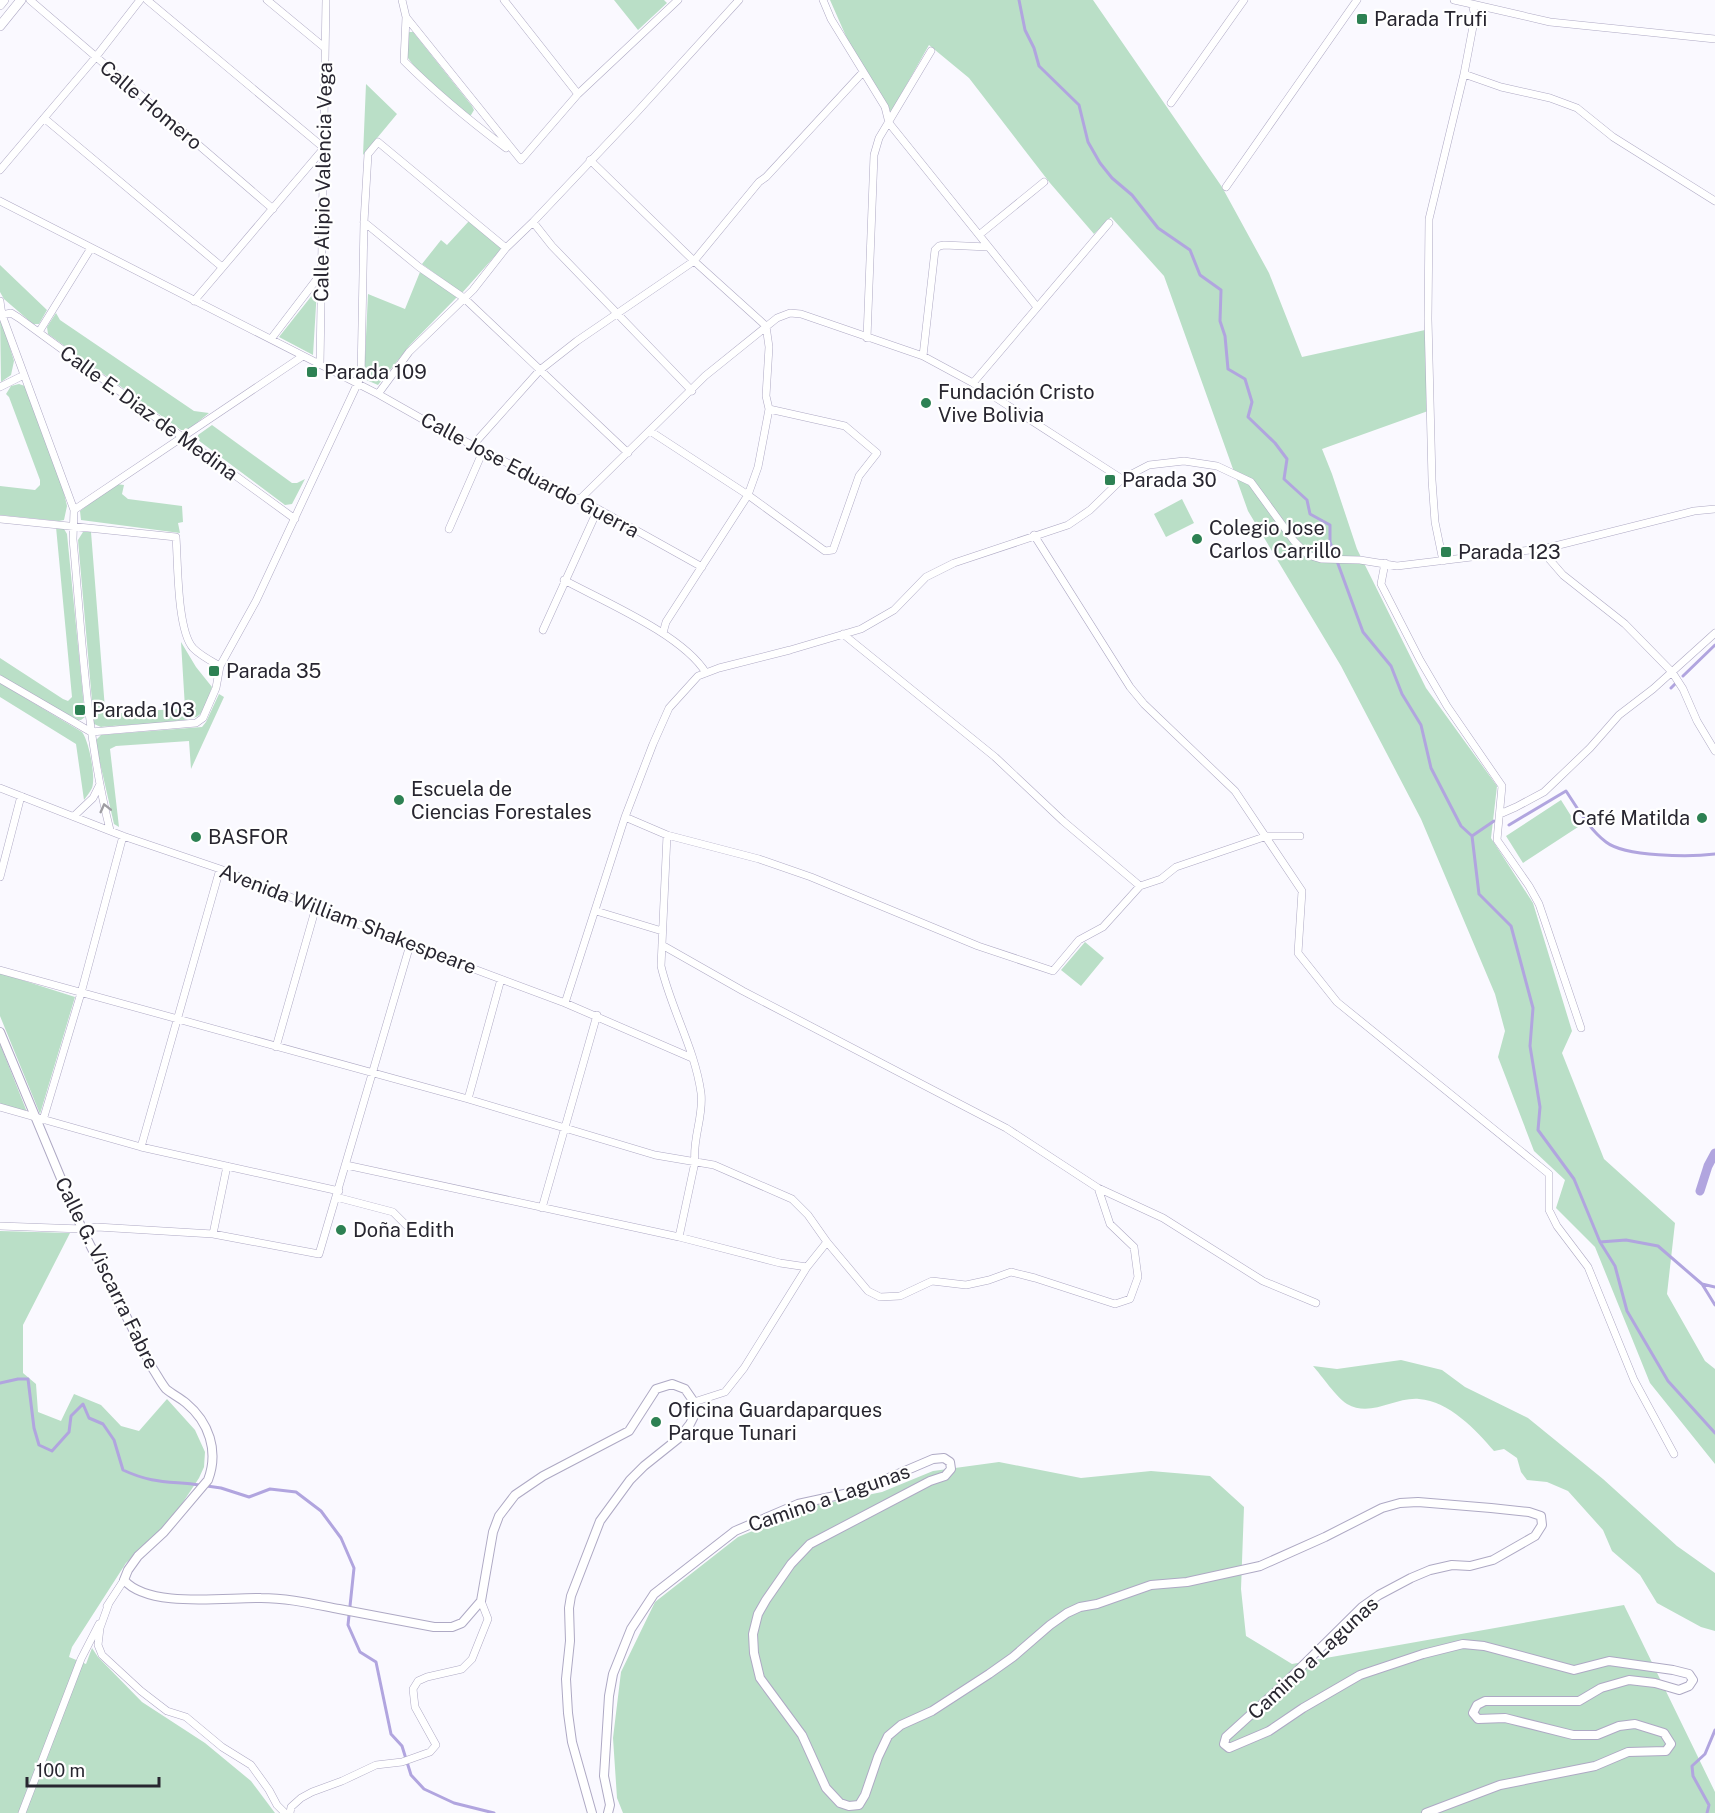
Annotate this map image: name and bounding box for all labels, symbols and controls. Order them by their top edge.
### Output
place label: Parada Trufi [1374,7,1487,31]
marker: Parada Trufi [1355,12,1369,26]
street label: Calle Homero [95,55,207,155]
street label: Calle Alipio Valencia Vega [309,62,337,302]
street label: Calle E. Diaz de Medina [55,340,243,486]
place label: Parada 109 [324,360,427,384]
marker: Parada 109 [305,365,319,379]
place label: Fundación Cristo Vive Bolivia [938,380,1095,427]
marker: Fundación Cristo Vive Bolivia [919,396,933,410]
street label: Calle Jose Eduardo Guerra [417,407,643,543]
place label: Parada 30 [1122,468,1217,492]
marker: Parada 30 [1103,473,1117,487]
place label: Colegio Jose Carlos Carrillo [1209,516,1341,563]
marker: Colegio Jose Carlos Carrillo [1190,532,1204,546]
place label: Parada 123 [1458,540,1561,564]
marker: Parada 123 [1439,545,1453,559]
place label: Parada 35 [226,659,321,683]
marker: Parada 35 [207,664,221,678]
place label: Parada 103 [92,698,195,722]
marker: Parada 103 [73,703,87,717]
place label: Escuela de Ciencias Forestales [411,777,592,824]
marker: Escuela de Ciencias Forestales [392,793,406,807]
one-way arrow [99,803,112,813]
place label: Café Matilda [1572,806,1690,830]
marker: Café Matilda [1695,811,1709,825]
place label: BASFOR [208,825,289,849]
marker: BASFOR [189,830,203,844]
street label: Avenida William Shakespeare [216,859,480,979]
street label: Calle G. Viscarra Fabre [50,1173,164,1373]
place label: Doña Edith [353,1218,454,1242]
marker: Doña Edith [334,1223,348,1237]
place label: Oficina Guardaparques Parque Tunari [668,1398,882,1445]
marker: Oficina Guardaparques Parque Tunari [649,1415,663,1429]
street label: Camino a Lagunas [745,1459,913,1537]
street label: Camino a Lagunas [1243,1591,1383,1725]
scale bar [27,1750,159,1788]
text: 100 m [36,1760,85,1781]

